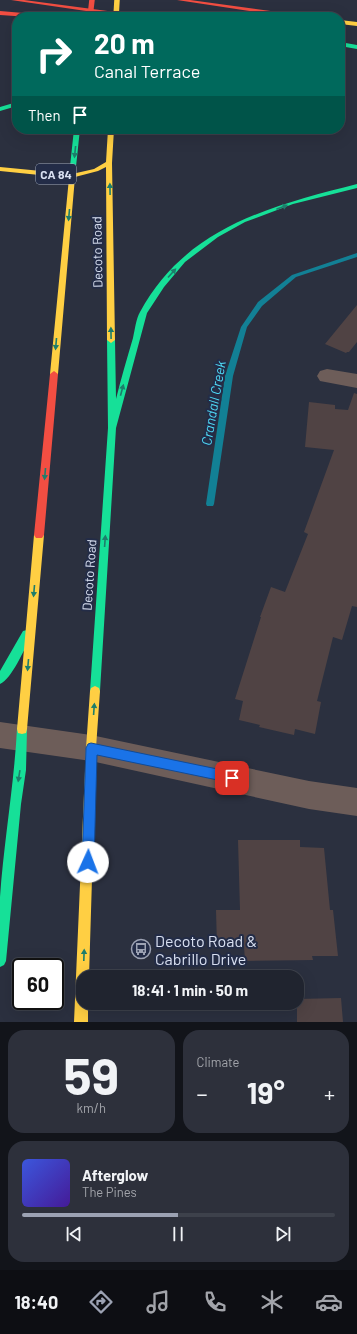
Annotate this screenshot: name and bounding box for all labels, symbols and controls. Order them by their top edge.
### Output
text: 20 m [94,26,155,60]
icon: right [28,28,80,80]
text: Canal Terrace [94,60,200,82]
icon: arrive [69,104,91,126]
text: Then [28,106,61,124]
one-way arrow [71,146,78,158]
road number: CA 84 [36,164,76,184]
one-way arrow [107,182,113,195]
one-way arrow [277,203,289,209]
one-way arrow [65,209,72,221]
street label: Decoto Road [88,216,106,288]
one-way arrow [167,268,176,277]
one-way arrow [108,326,114,339]
one-way arrow [53,338,60,350]
water label: Crandall Creek [197,359,229,447]
one-way arrow [120,384,126,397]
one-way arrow [41,468,48,480]
one-way arrow [101,535,108,547]
street label: Decoto Road [79,539,99,611]
one-way arrow [31,585,37,597]
one-way arrow [24,659,31,671]
one-way arrow [90,703,97,715]
pin [215,761,249,795]
icon: arrive [221,767,243,789]
one-way arrow [16,770,22,782]
position arrow [67,841,109,883]
place label: Decoto Road & Cabrillo Drive [155,931,257,968]
bus stop icon: Decoto Road & Cabrillo Drive [130,938,152,960]
one-way arrow [81,948,87,961]
speed limit sign: 60 [12,958,64,1010]
text: 18:41 · 1 min · 50 m [132,981,248,999]
text: 59 [63,1043,119,1105]
text: Climate [197,1054,240,1070]
text: 19° [247,1074,285,1110]
text: − [197,1080,208,1106]
text: + [324,1080,335,1106]
text: km/h [77,1100,106,1116]
text: Afterglow [82,1166,148,1184]
text: The Pines [82,1184,137,1200]
icon: previous [63,1223,85,1245]
icon: pause [167,1223,189,1245]
icon: next [272,1223,294,1245]
icon: directions [87,1288,115,1316]
icon: music [144,1288,172,1316]
icon: phone [201,1288,229,1316]
icon: climate [258,1288,286,1316]
icon: car [315,1288,343,1316]
text: 18:40 [14,1291,58,1313]

